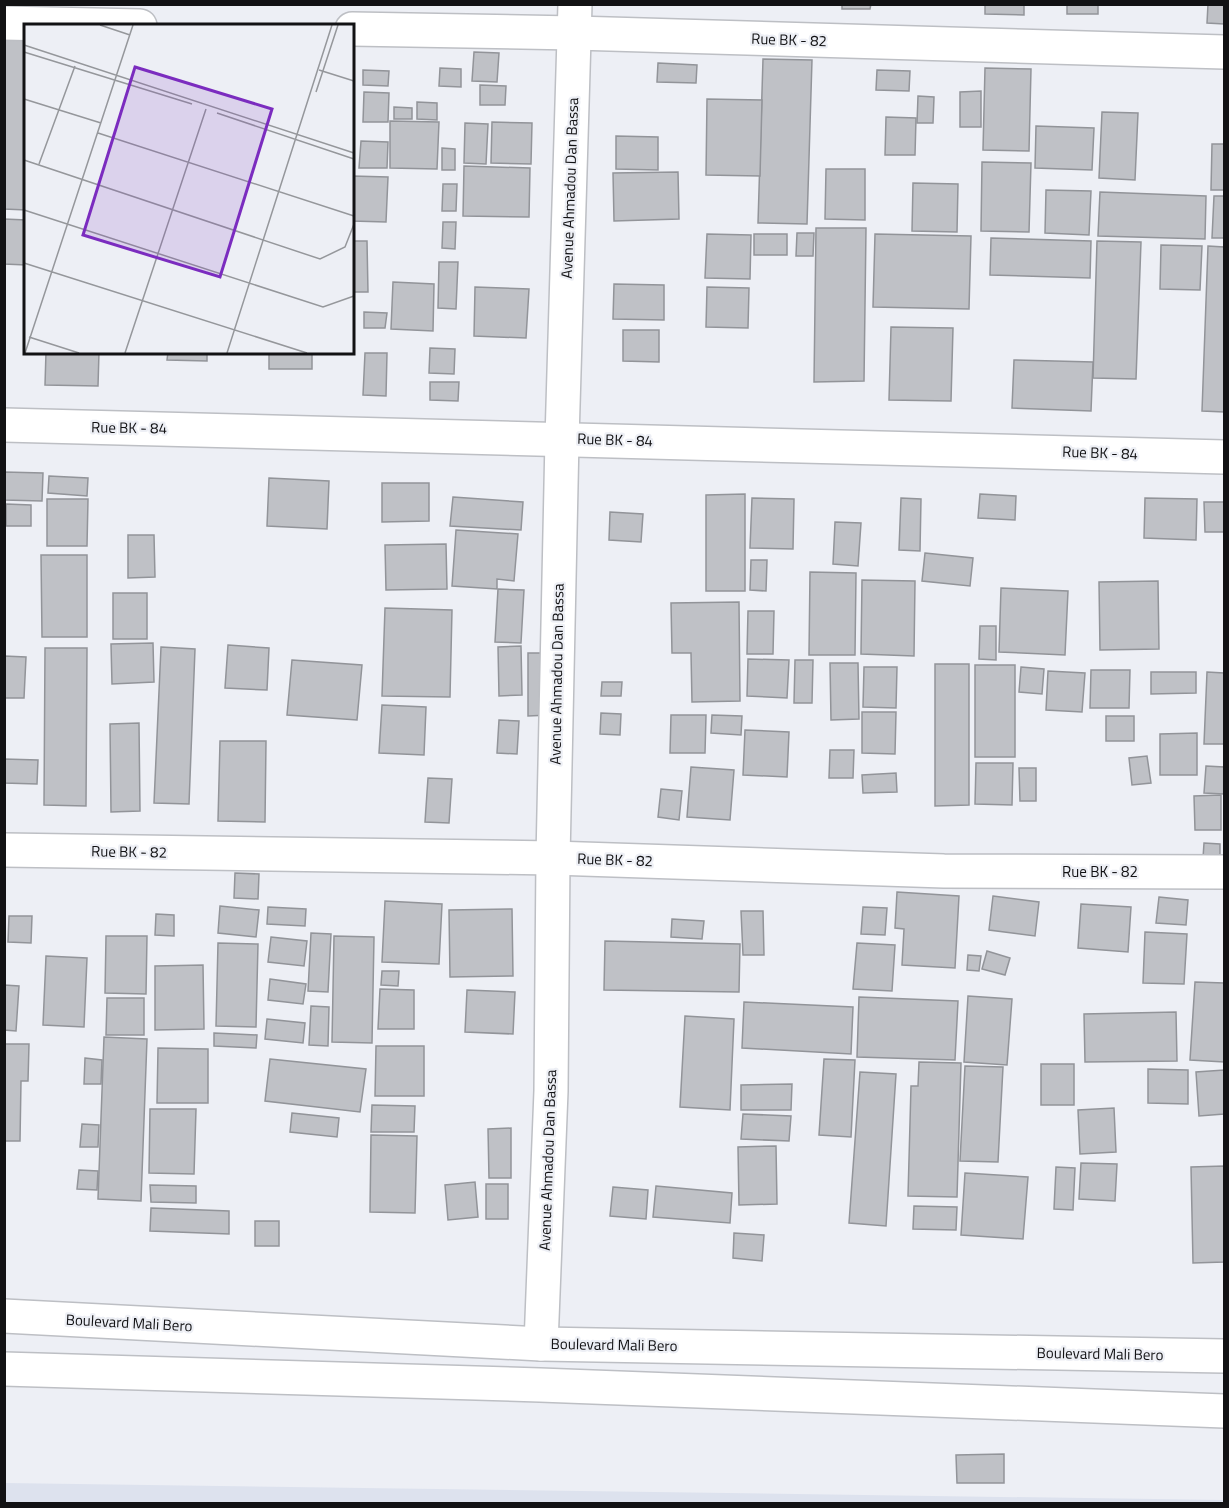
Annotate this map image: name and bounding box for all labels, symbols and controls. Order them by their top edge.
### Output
inset map [24,24,354,354]
street label: Rue BK - 82 [751,27,827,52]
street label: Avenue Ahmadou Dan Bassa [555,97,584,279]
street label: Rue BK - 84 [91,415,167,440]
street label: Rue BK - 84 [577,427,653,452]
street label: Rue BK - 84 [1062,440,1138,465]
street label: Avenue Ahmadou Dan Bassa [543,583,570,765]
street label: Rue BK - 82 [91,839,167,864]
street label: Rue BK - 82 [577,847,653,872]
street label: Rue BK - 82 [1062,860,1138,883]
street label: Avenue Ahmadou Dan Bassa [533,1069,562,1251]
street label: Boulevard Mali Bero [65,1308,193,1337]
street label: Boulevard Mali Bero [550,1332,678,1357]
street label: Boulevard Mali Bero [1036,1341,1164,1366]

